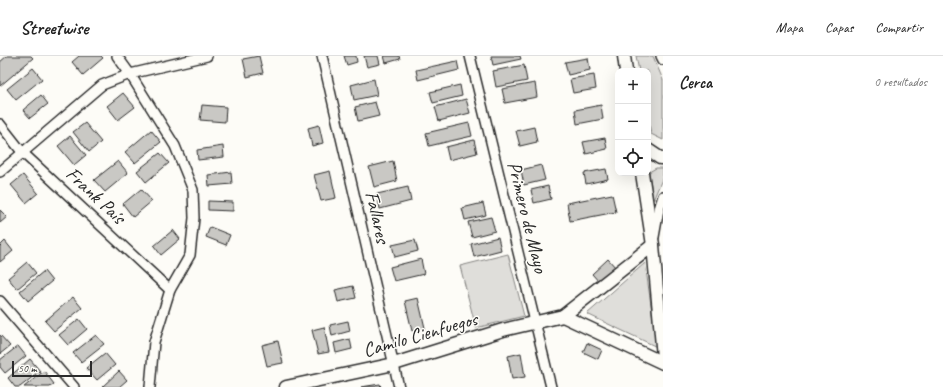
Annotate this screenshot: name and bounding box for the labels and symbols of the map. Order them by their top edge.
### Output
street label: Primero de Mayo [502,159,554,276]
street label: Frank País [61,161,132,231]
street label: Fallares [359,189,396,248]
street label: Camilo Cienfuegos [360,306,482,363]
scale bar [12,359,92,378]

